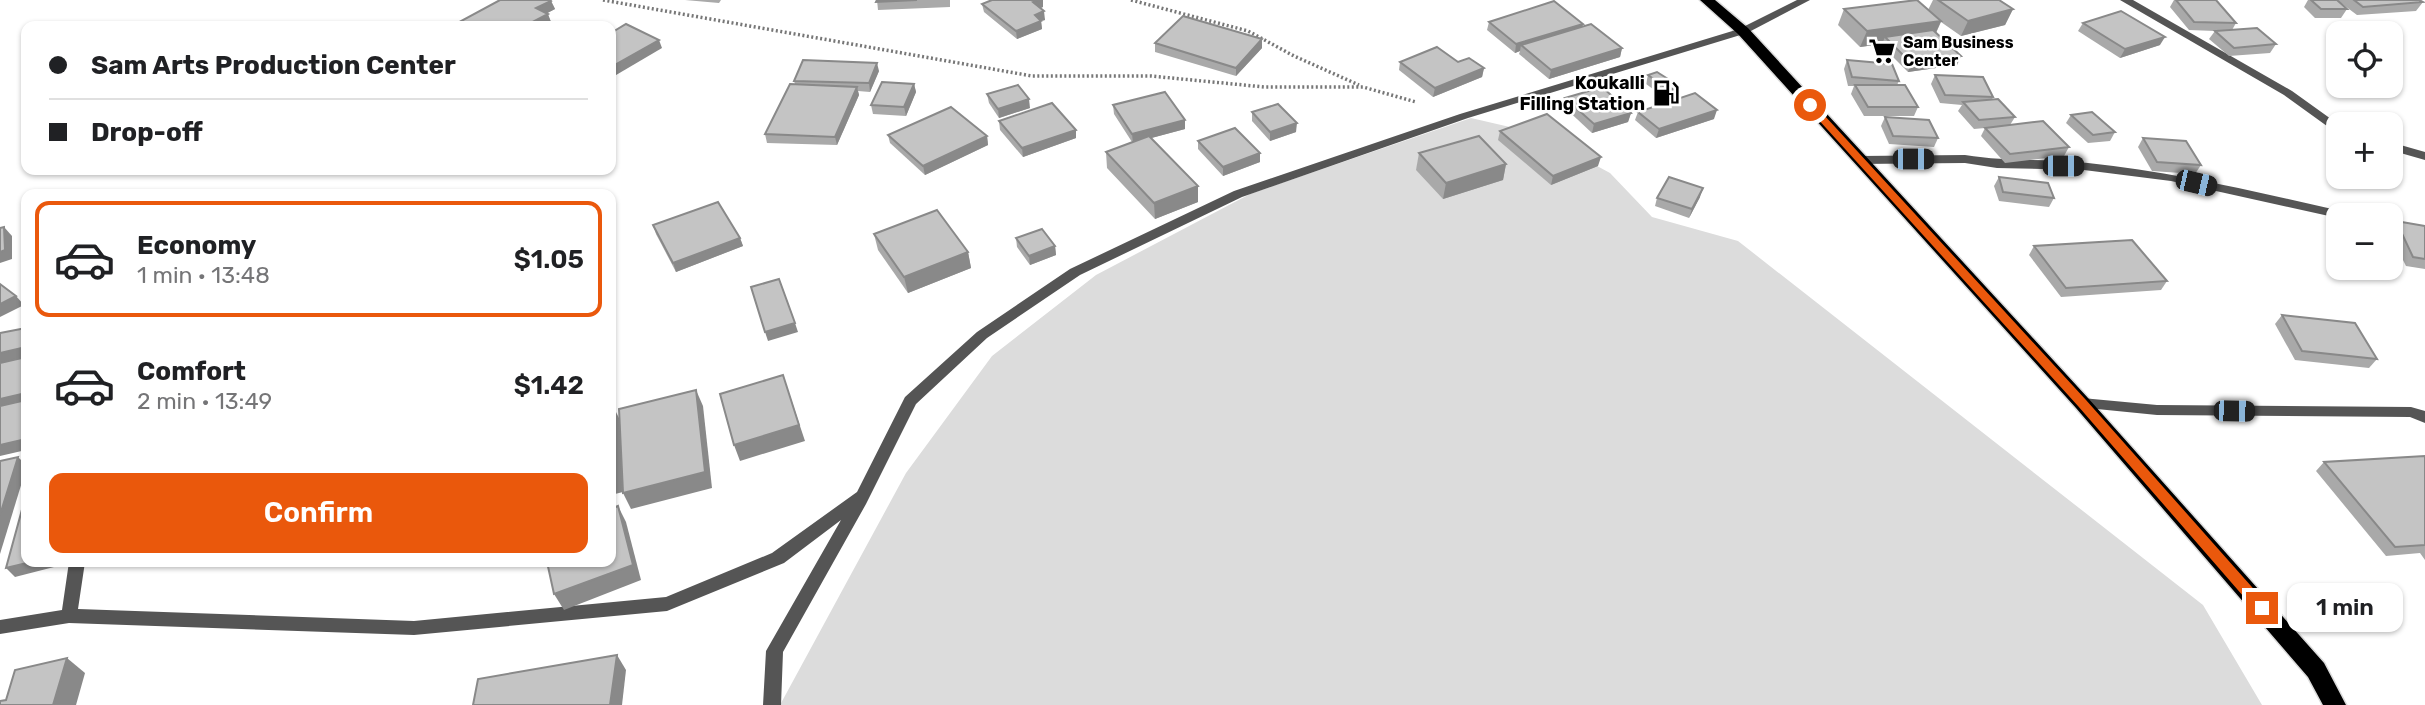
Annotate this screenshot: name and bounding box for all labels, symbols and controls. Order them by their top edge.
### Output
map controls [2326,21,2403,280]
button: locate [2326,21,2403,98]
place label: Sam Business Center [1903,33,2014,70]
supermarket icon: Sam Business Center [1867,36,1897,66]
text: Sam Arts Production Center [91,50,456,81]
place label: Koukalli Filling Station [1519,72,1645,115]
fuel station icon: Koukalli Filling Station [1651,78,1681,108]
route start [1794,89,1826,121]
button: + [2326,112,2403,189]
text: Drop-off [91,117,203,148]
car [1893,149,1935,170]
car [2043,156,2085,177]
car [2174,168,2219,198]
button: − [2326,203,2403,280]
icon: car [53,228,116,291]
text: Economy [137,230,256,261]
text: $1.05 [514,244,584,275]
text: 1 min · 13:48 [137,261,270,289]
icon: car [53,354,116,417]
text: Comfort [137,356,246,387]
text: $1.42 [514,370,584,401]
text: 2 min · 13:49 [137,387,272,415]
car [2213,400,2256,422]
button: Confirm [49,473,588,553]
callout: 1 min [2286,584,2402,632]
route end [2246,592,2278,624]
text: 1 min [2316,593,2374,621]

